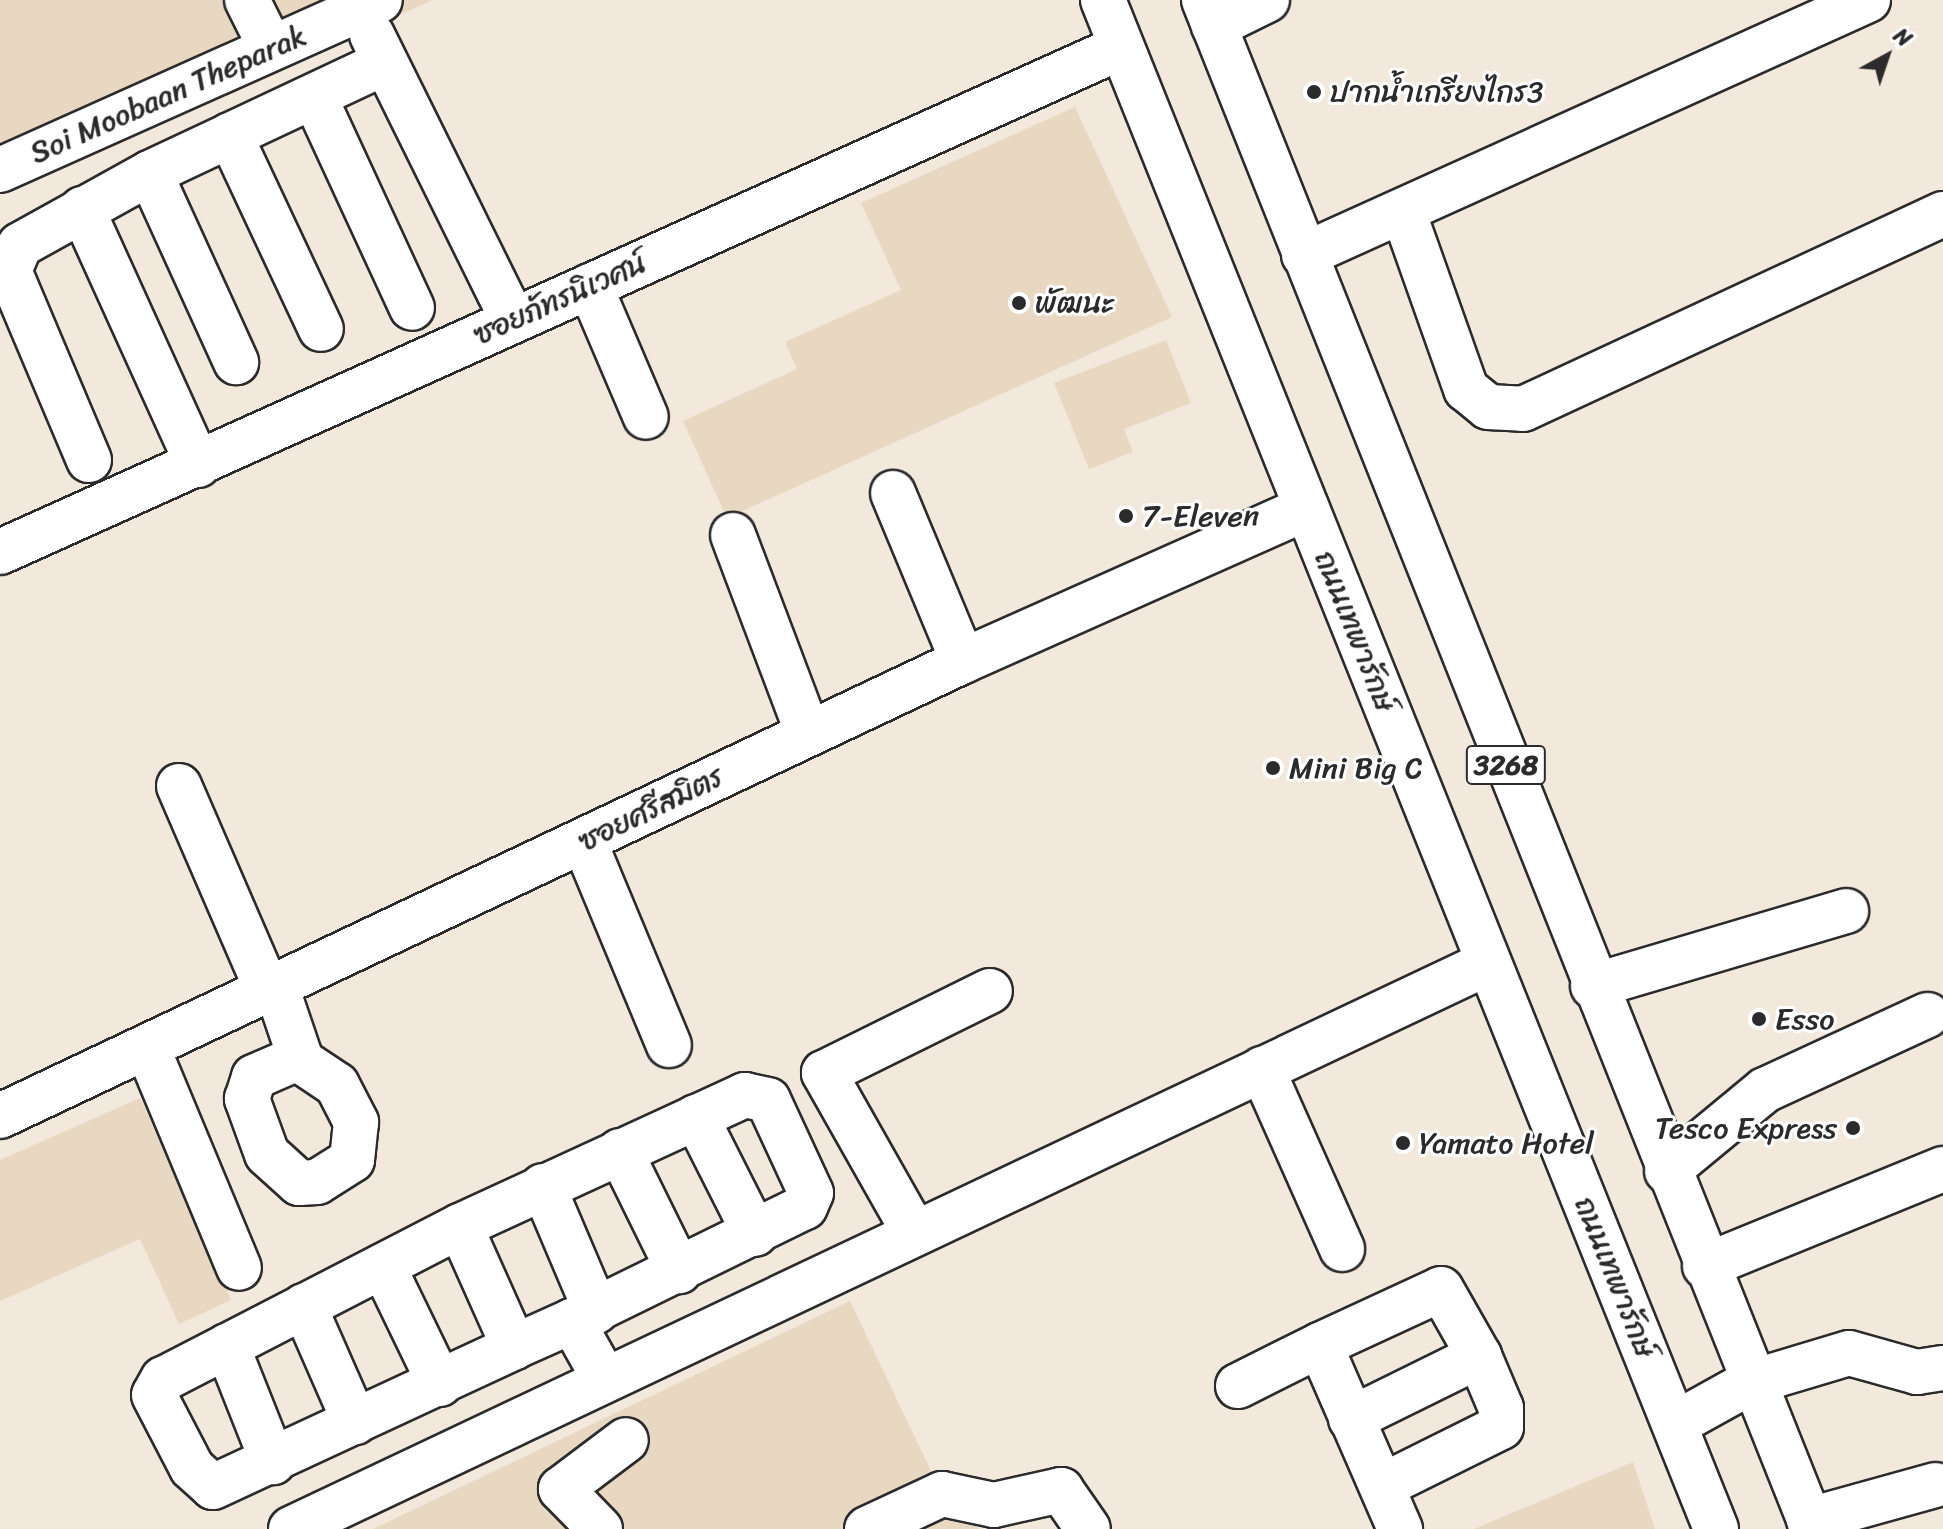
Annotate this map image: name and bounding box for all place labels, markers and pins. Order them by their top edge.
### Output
place label: ปากน้ำเกรียงไกร3 [1330,74,1544,110]
marker: ปากน้ำเกรียงไกร3 [1305,83,1323,101]
place label: พัฒนะ [1035,285,1115,321]
marker: พัฒนะ [1010,294,1028,312]
place label: 7-Eleven [1142,498,1259,534]
marker: 7-Eleven [1117,507,1135,525]
place label: Mini Big C [1289,750,1423,786]
marker: Mini Big C [1264,759,1282,777]
place label: Esso [1775,1001,1834,1037]
marker: Esso [1750,1010,1768,1028]
place label: Tesco Express [1653,1110,1837,1146]
marker: Tesco Express [1844,1119,1862,1137]
place label: Yamato Hotel [1419,1125,1595,1161]
marker: Yamato Hotel [1394,1134,1412,1152]

